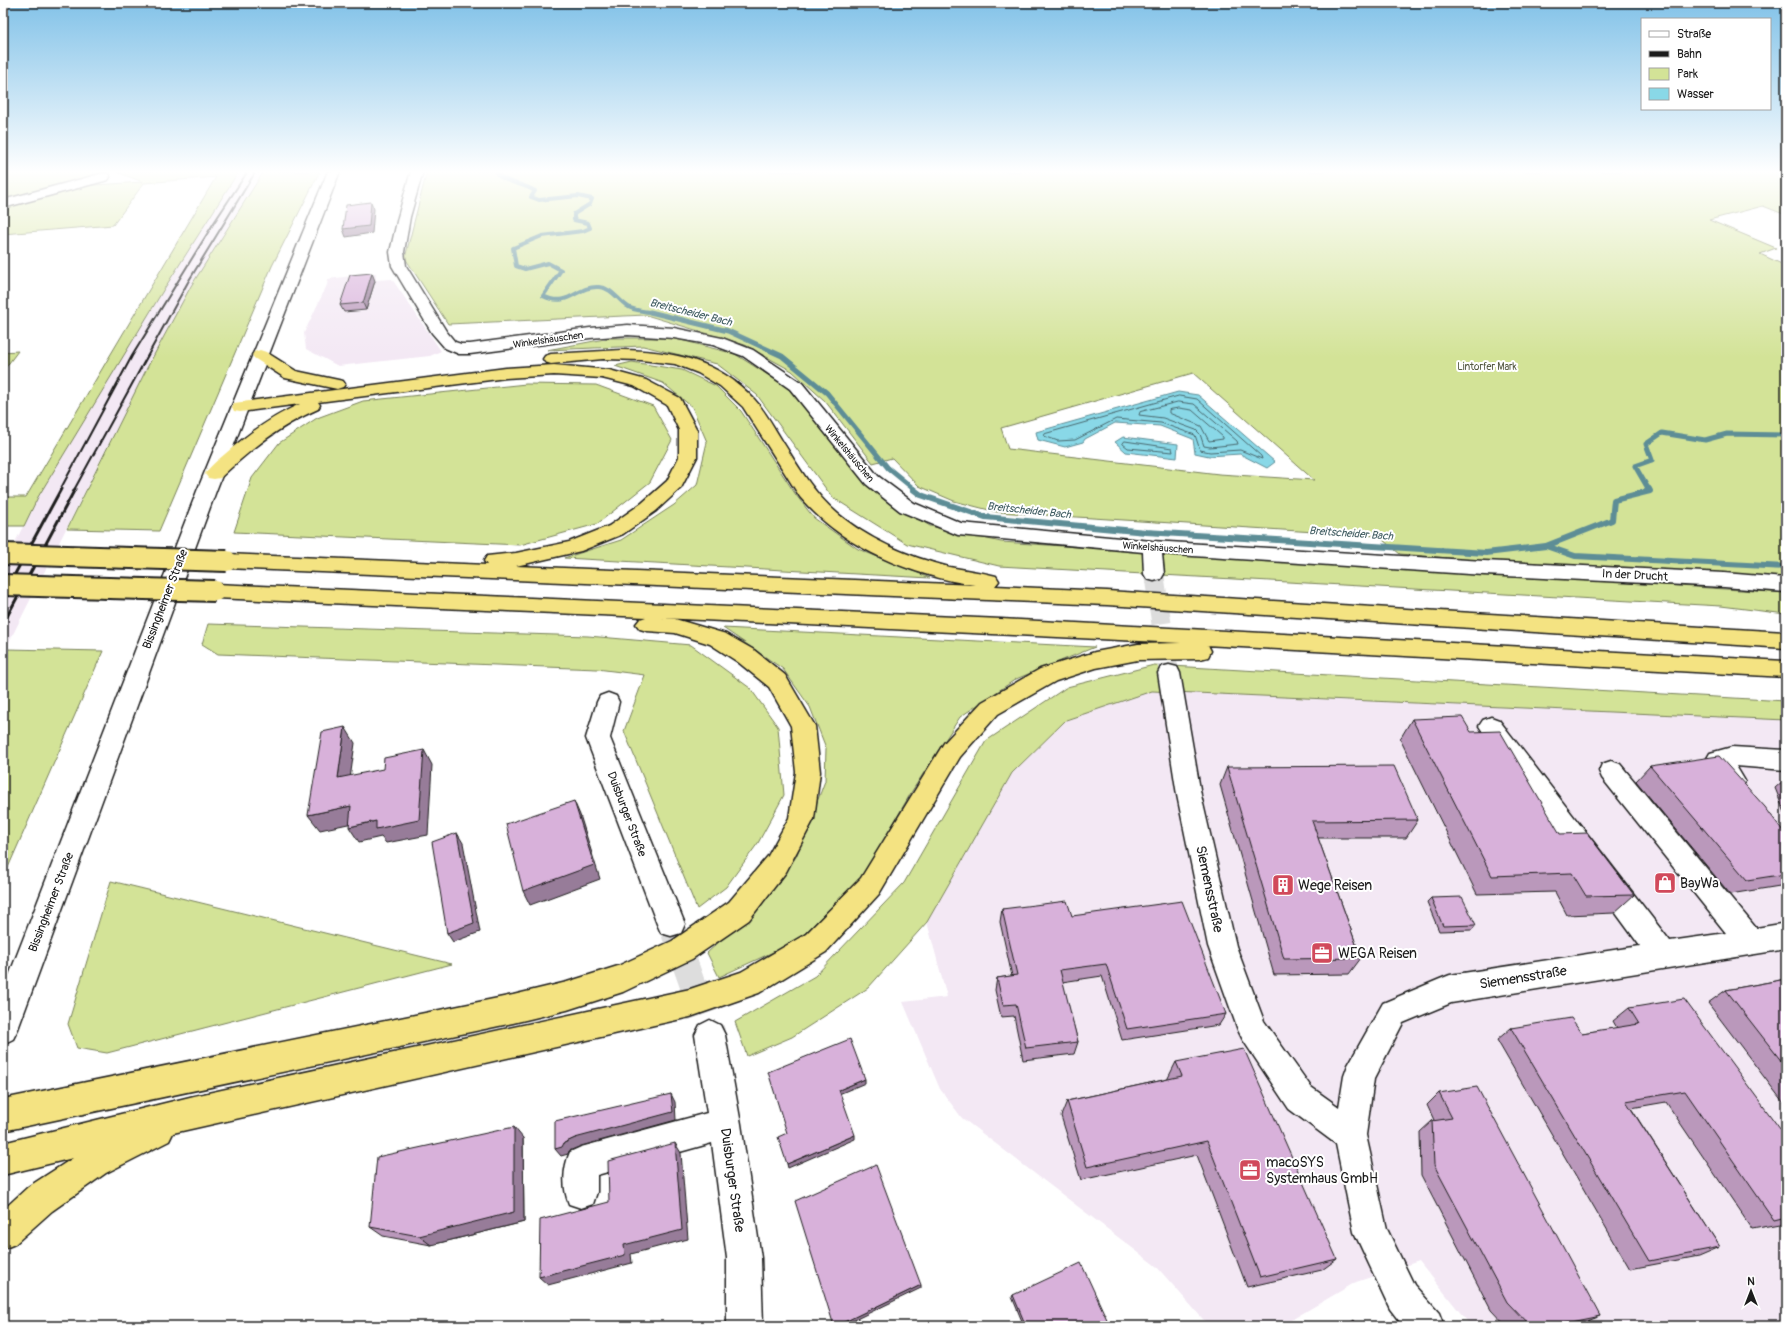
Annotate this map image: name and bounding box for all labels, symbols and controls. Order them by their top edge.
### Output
legend [1641,18,1771,110]
text: Straße [1677,27,1711,42]
text: Bahn [1677,47,1702,62]
text: Park [1677,67,1698,82]
text: Wasser [1677,87,1714,102]
water label: Breitscheider Bach [648,296,734,329]
street label: Winkelshäuschen [512,329,584,351]
park label: Lintorfer Mark [1457,361,1518,373]
street label: Winkelshäuschen [822,423,877,485]
water label: Breitscheider Bach [986,500,1072,521]
water label: Breitscheider Bach [1309,524,1394,543]
street label: Winkelshäuschen [1122,540,1194,556]
street label: Bissingheimer Straße [140,547,191,651]
street label: In der Drucht [1602,566,1668,585]
street label: Duisburger Straße [603,769,650,859]
street label: Siemensstraße [1192,844,1227,934]
street label: Bissingheimer Straße [26,850,77,954]
shop icon: BayWa [1652,870,1678,896]
building icon: Wege Reisen [1270,872,1296,898]
place label: BayWa [1680,875,1719,892]
place label: Wege Reisen [1298,877,1372,894]
office icon: WEGA Reisen [1309,940,1335,966]
place label: WEGA Reisen [1338,945,1417,962]
street label: Siemensstraße [1478,962,1568,993]
street label: Duisburger Straße [717,1127,748,1233]
place label: macoSYS Systemhaus GmbH [1266,1154,1378,1187]
office icon: macoSYS Systemhaus GmbH [1237,1157,1263,1183]
north arrow [1731,1271,1771,1311]
text: N [1747,1275,1755,1288]

